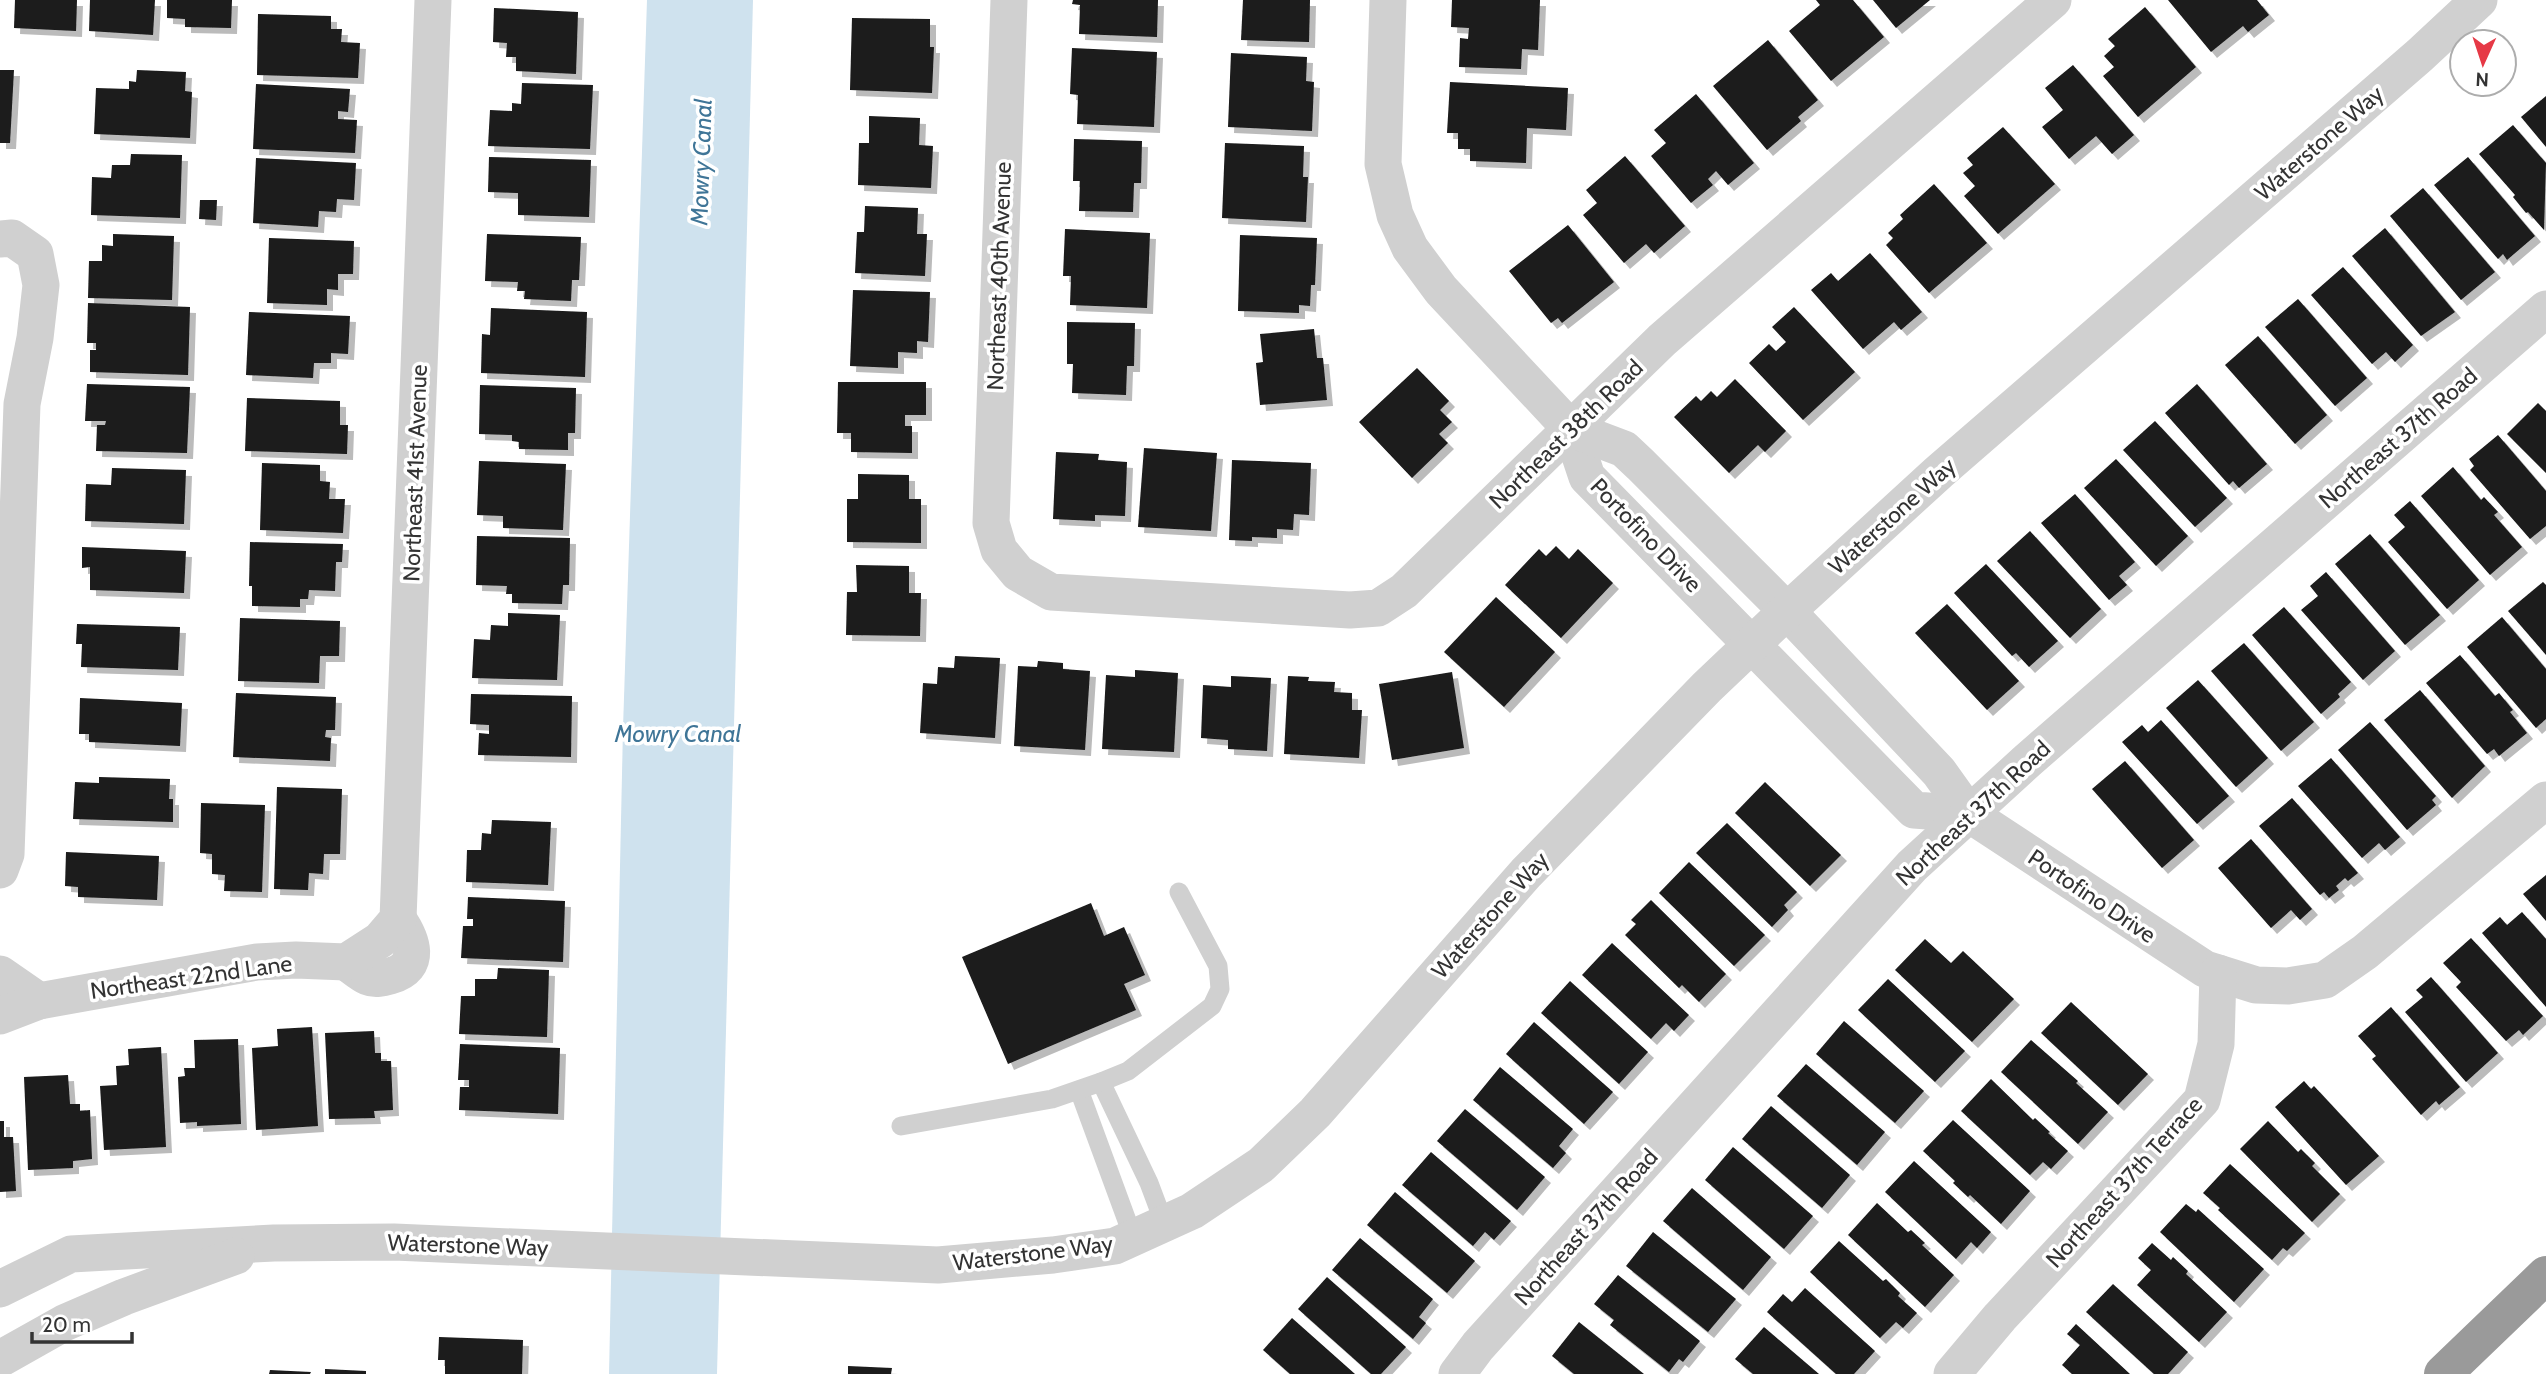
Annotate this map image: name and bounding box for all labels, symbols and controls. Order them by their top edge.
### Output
north arrow [2448,28,2518,98]
text: N [2475,68,2489,91]
street label: Waterstone Way [2249,79,2389,206]
water label: Mowry Canal [684,98,718,227]
street label: Northeast 40th Avenue [981,161,1017,391]
street label: Northeast 38th Road [1483,353,1649,515]
street label: Northeast 37th Road [2313,362,2483,514]
street label: Northeast 41st Avenue [397,364,433,582]
street label: Waterstone Way [1823,451,1961,580]
street label: Portofino Drive [1585,472,1708,598]
water label: Mowry Canal [614,719,742,748]
street label: Northeast 37th Road [1890,734,2056,892]
street label: Portofino Drive [2023,843,2161,949]
street label: Waterstone Way [1426,846,1555,984]
street label: Northeast 22nd Lane [88,949,294,1005]
street label: Northeast 37th Terrace [2040,1091,2208,1273]
street label: Northeast 37th Road [1508,1143,1664,1311]
street label: Waterstone Way [387,1228,549,1262]
street label: Waterstone Way [951,1229,1115,1277]
scale bar [32,1300,131,1344]
text: 20 m [42,1312,91,1337]

